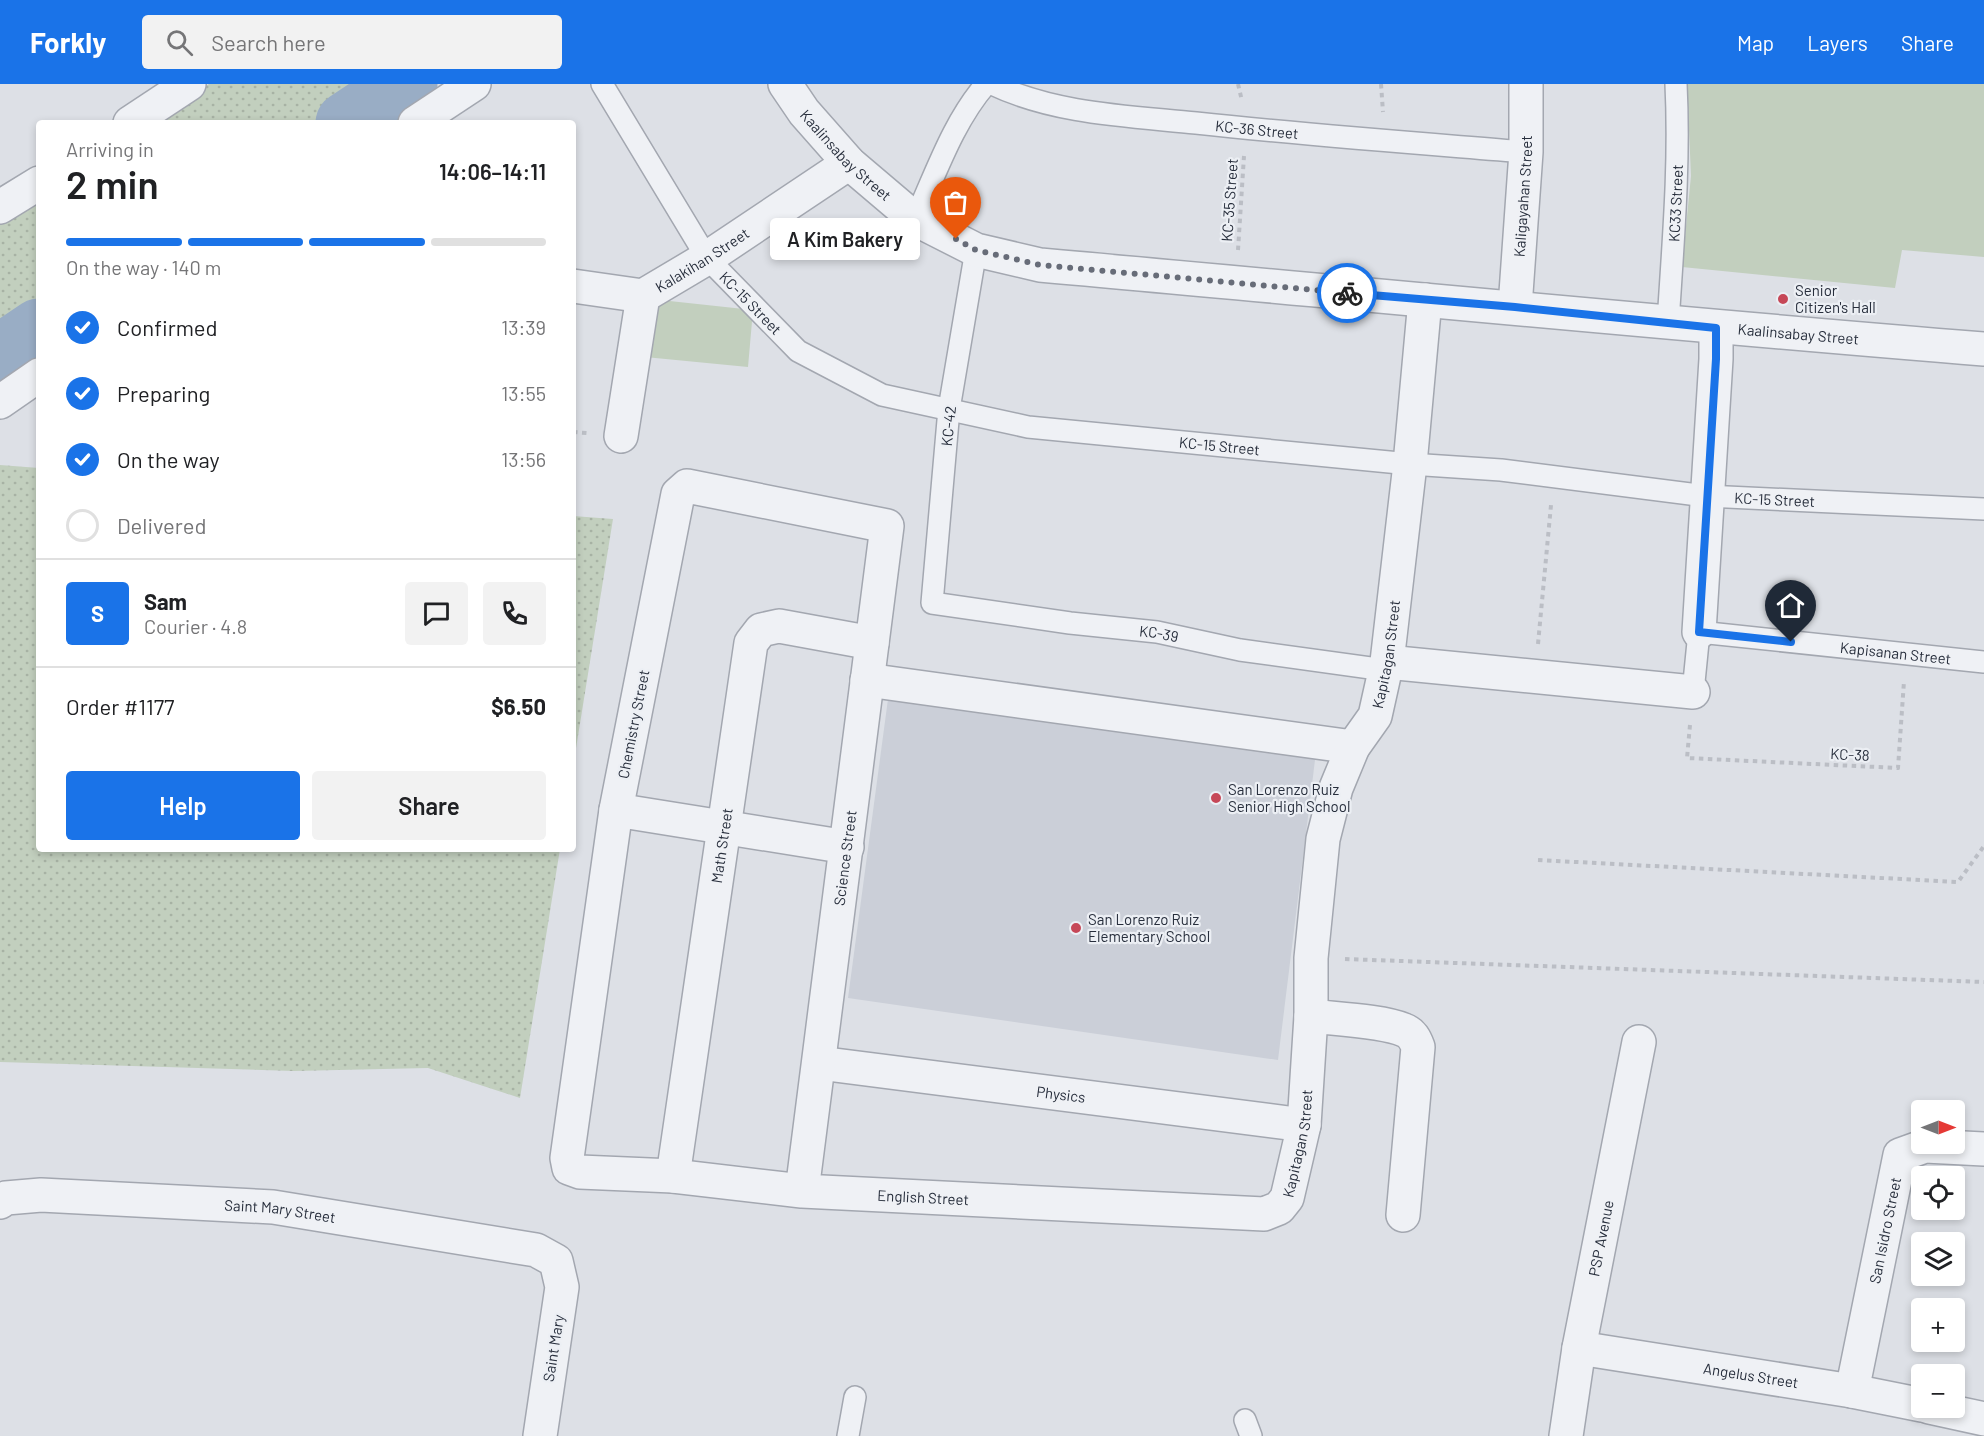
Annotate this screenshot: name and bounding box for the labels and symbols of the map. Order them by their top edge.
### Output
street label: Kaalinsabay Street [797,106,895,204]
street label: KC-36 Street [1214,116,1299,142]
street label: Kaligayahan Street [1510,135,1535,258]
street label: KC-35 Street [1217,158,1241,242]
street label: KC33 Street [1664,164,1686,242]
pin [930,177,981,239]
callout: A Kim Bakery [770,218,920,260]
street label: Kalakihan Street [652,224,752,296]
courier [1317,263,1377,323]
street label: KC-15 Street [716,268,786,338]
place label: Senior Citizen's Hall [1795,281,1876,316]
marker: Senior Citizen's Hall [1776,292,1790,306]
street label: Kaalinsabay Street [1737,319,1860,348]
street label: KC-42 [937,405,959,447]
street label: KC-15 Street [1178,433,1261,458]
street label: KC-15 Street [1734,488,1816,510]
pin [1765,580,1816,642]
street label: Kapitagan Street [1368,599,1403,710]
street label: KC-39 [1138,621,1180,645]
street label: Kapisanan Street [1839,638,1952,667]
street label: Chemistry Street [614,668,652,780]
street label: KC-38 [1830,744,1870,764]
place label: San Lorenzo Ruiz Senior High School [1228,780,1350,815]
marker: San Lorenzo Ruiz Senior High School [1209,791,1223,805]
street label: Math Street [707,807,736,884]
street label: Science Street [830,809,860,907]
place label: San Lorenzo Ruiz Elementary School [1088,910,1210,945]
marker: San Lorenzo Ruiz Elementary School [1069,921,1083,935]
street label: Physics [1035,1082,1087,1106]
street label: Kapitagan Street [1278,1089,1315,1199]
north arrow [1911,1100,1965,1154]
street label: San Isidro Street [1865,1175,1904,1285]
street label: English Street [877,1186,969,1208]
street label: Saint Mary Street [224,1195,337,1226]
street label: PSP Avenue [1584,1198,1617,1278]
street label: Saint Mary [539,1313,567,1383]
street label: Angelus Street [1702,1359,1800,1391]

